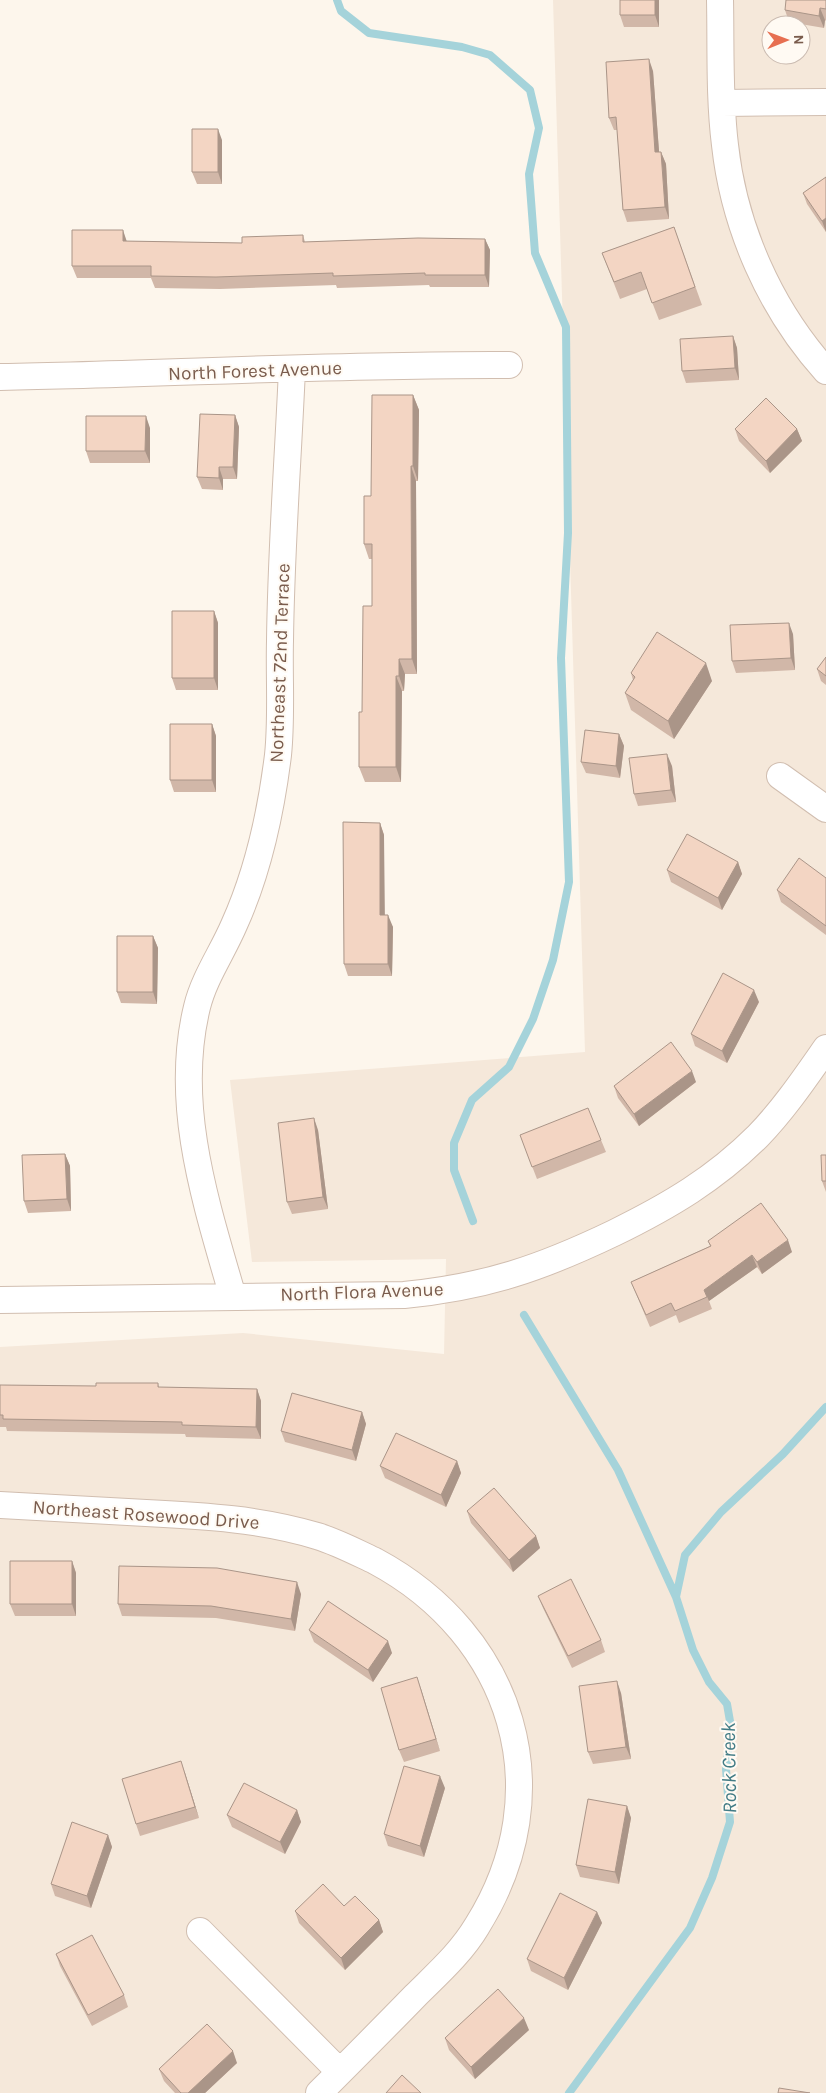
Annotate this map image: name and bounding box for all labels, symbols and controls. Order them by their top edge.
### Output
north arrow [761,15,811,65]
text: N [790,35,807,45]
street label: North Forest Avenue [168,357,342,385]
street label: Northeast 72nd Terrace [266,563,294,763]
street label: North Flora Avenue [280,1278,444,1306]
street label: Northeast Rosewood Drive [32,1496,260,1534]
water label: Rock Creek [717,1721,741,1814]

